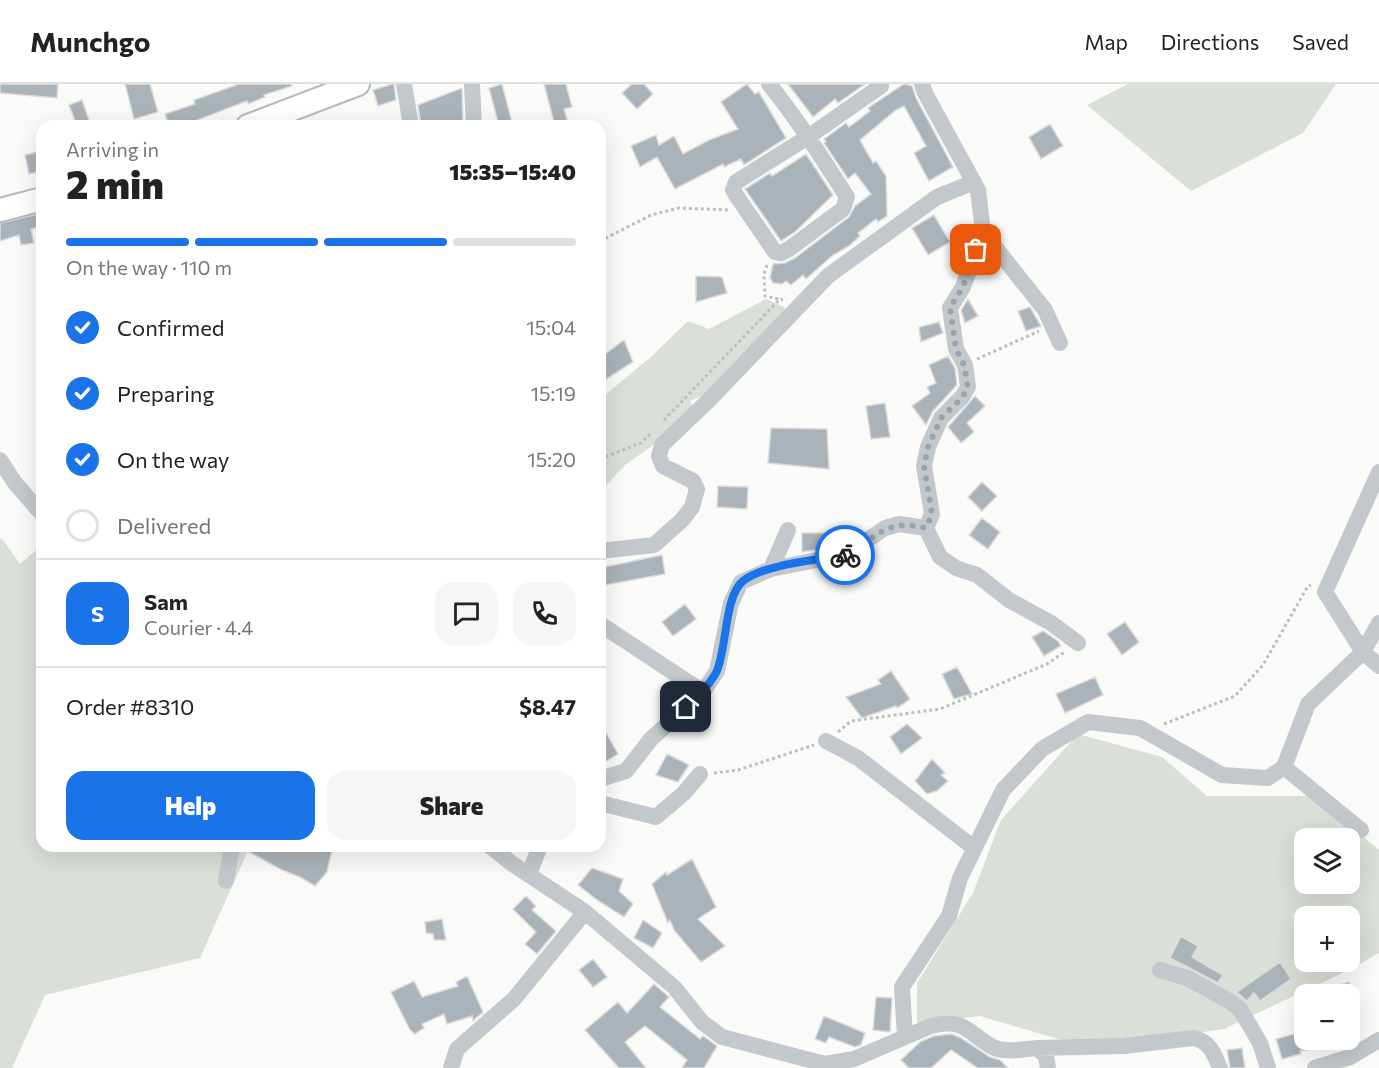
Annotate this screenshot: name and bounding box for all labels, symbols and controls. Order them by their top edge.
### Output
text: Munchgo [30,24,151,58]
text: Map [1085,29,1128,54]
text: Directions [1161,29,1259,54]
text: Saved [1292,29,1349,54]
text: Arriving in [66,137,159,161]
text: 15:35–15:40 [449,158,576,185]
text: 2 min [66,159,164,207]
pin [950,224,1001,275]
icon: bag [959,233,992,266]
text: On the way · 110 m [66,255,232,279]
icon: check [66,311,99,344]
text: Confirmed [117,314,224,341]
text: 15:04 [526,315,576,339]
icon: check [66,377,99,410]
text: Preparing [117,380,214,407]
text: 15:19 [531,381,576,405]
icon: check [66,443,99,476]
text: On the way [117,446,229,473]
text: 15:20 [527,447,576,471]
text: Delivered [117,512,211,539]
courier [815,525,875,585]
icon: bike [829,539,862,572]
button: chat [435,582,498,645]
button: phone [513,582,576,645]
text: Sam [144,588,188,615]
text: S [91,600,104,627]
text: Courier · 4.4 [144,615,253,639]
pin [660,681,711,732]
icon: home [669,690,702,723]
text: Order #8310 [66,693,194,720]
text: $8.47 [519,693,576,720]
button: Help [66,771,315,840]
button: Share [327,771,576,840]
map controls [1294,828,1360,1050]
button: layers [1294,828,1360,894]
button: + [1294,906,1360,972]
button: − [1294,984,1360,1050]

